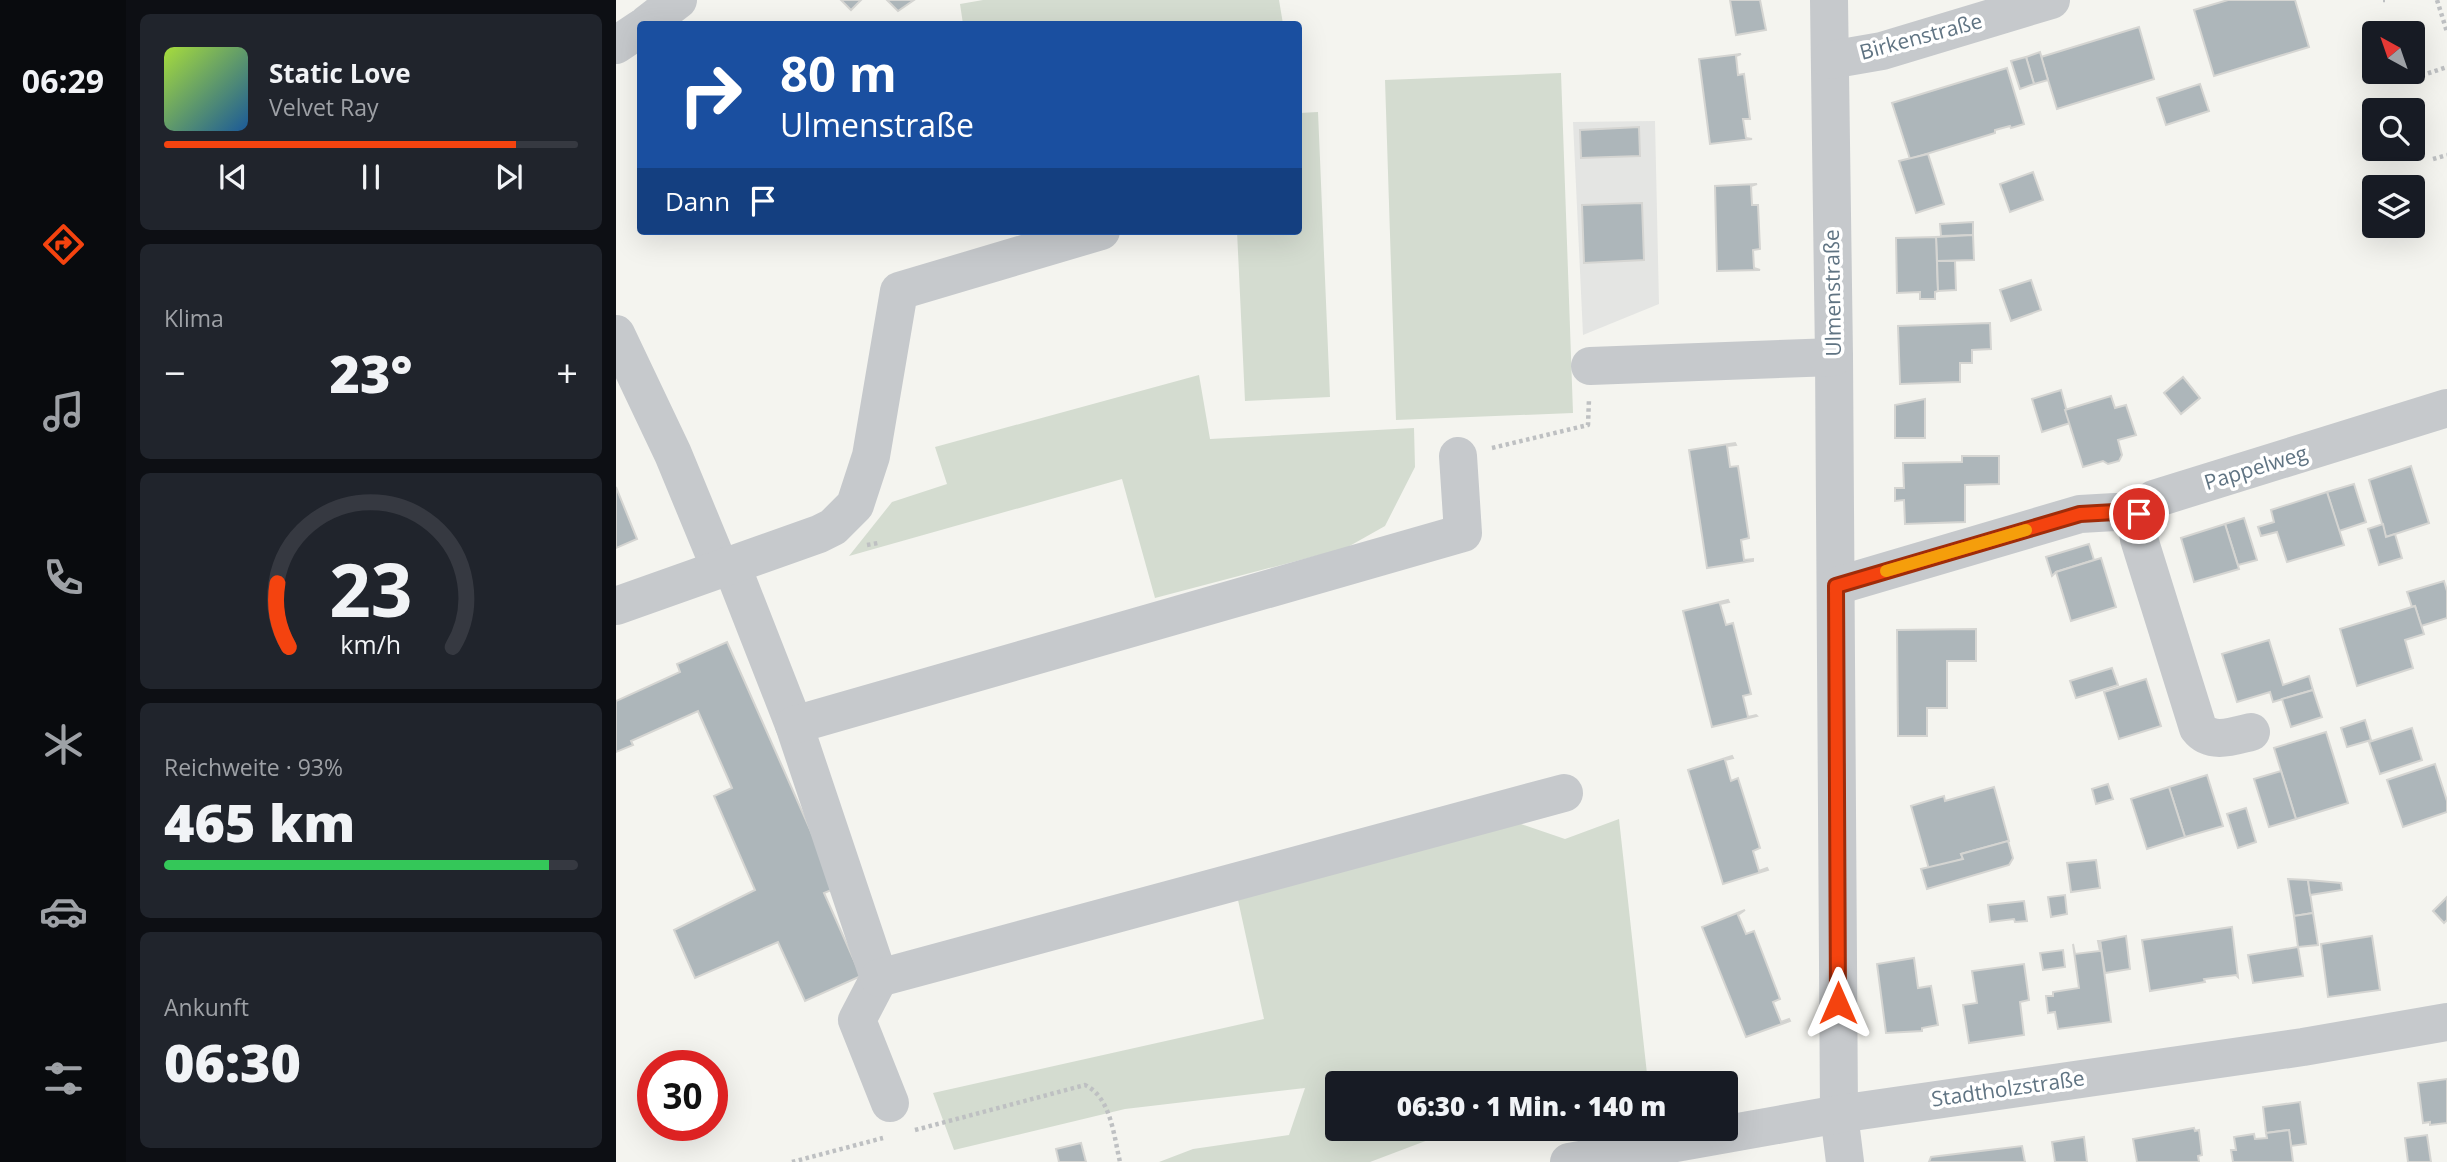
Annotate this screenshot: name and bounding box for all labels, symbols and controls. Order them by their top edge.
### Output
street label: Birkenstraße [1856,6,1985,66]
north arrow [2362,21,2426,84]
map controls [2362,21,2425,238]
text: 80 m [780,40,897,106]
icon: right [665,49,756,140]
text: Static Love [269,55,411,91]
text: 06:29 [22,59,104,102]
text: Velvet Ray [269,91,379,123]
button: search [2362,98,2425,161]
text: Ulmenstraße [780,103,974,146]
icon: previous [214,158,252,196]
icon: pause [352,158,390,196]
icon: next [490,158,528,196]
button: layers [2362,175,2425,238]
icon: arrive [744,182,782,220]
text: Dann [665,183,730,219]
icon: directions [39,220,88,269]
street label: Ulmenstraße [1817,229,1847,357]
text: Klima [164,302,224,334]
text: 23° [330,337,412,408]
text: − [164,346,186,398]
text: + [556,346,578,398]
icon: music [39,387,88,436]
street label: Pappelweg [2201,438,2311,496]
pin [2109,484,2169,544]
icon: arrive [2120,495,2158,533]
text: 23 [329,539,413,638]
icon: phone [39,553,88,602]
text: km/h [341,627,401,661]
icon: climate [39,720,88,769]
text: Reichweite · 93% [164,751,343,783]
text: 465 km [164,786,355,857]
icon: car [39,887,88,936]
position arrow [1801,966,1875,1040]
text: Ankunft [164,991,249,1023]
text: 06:30 [164,1026,301,1097]
speed limit sign: 30 [637,1050,728,1141]
icon: filters [39,1054,88,1103]
street label: Stadtholzstraße [1930,1063,2086,1113]
text: 06:30 · 1 Min. · 140 m [1397,1088,1666,1124]

